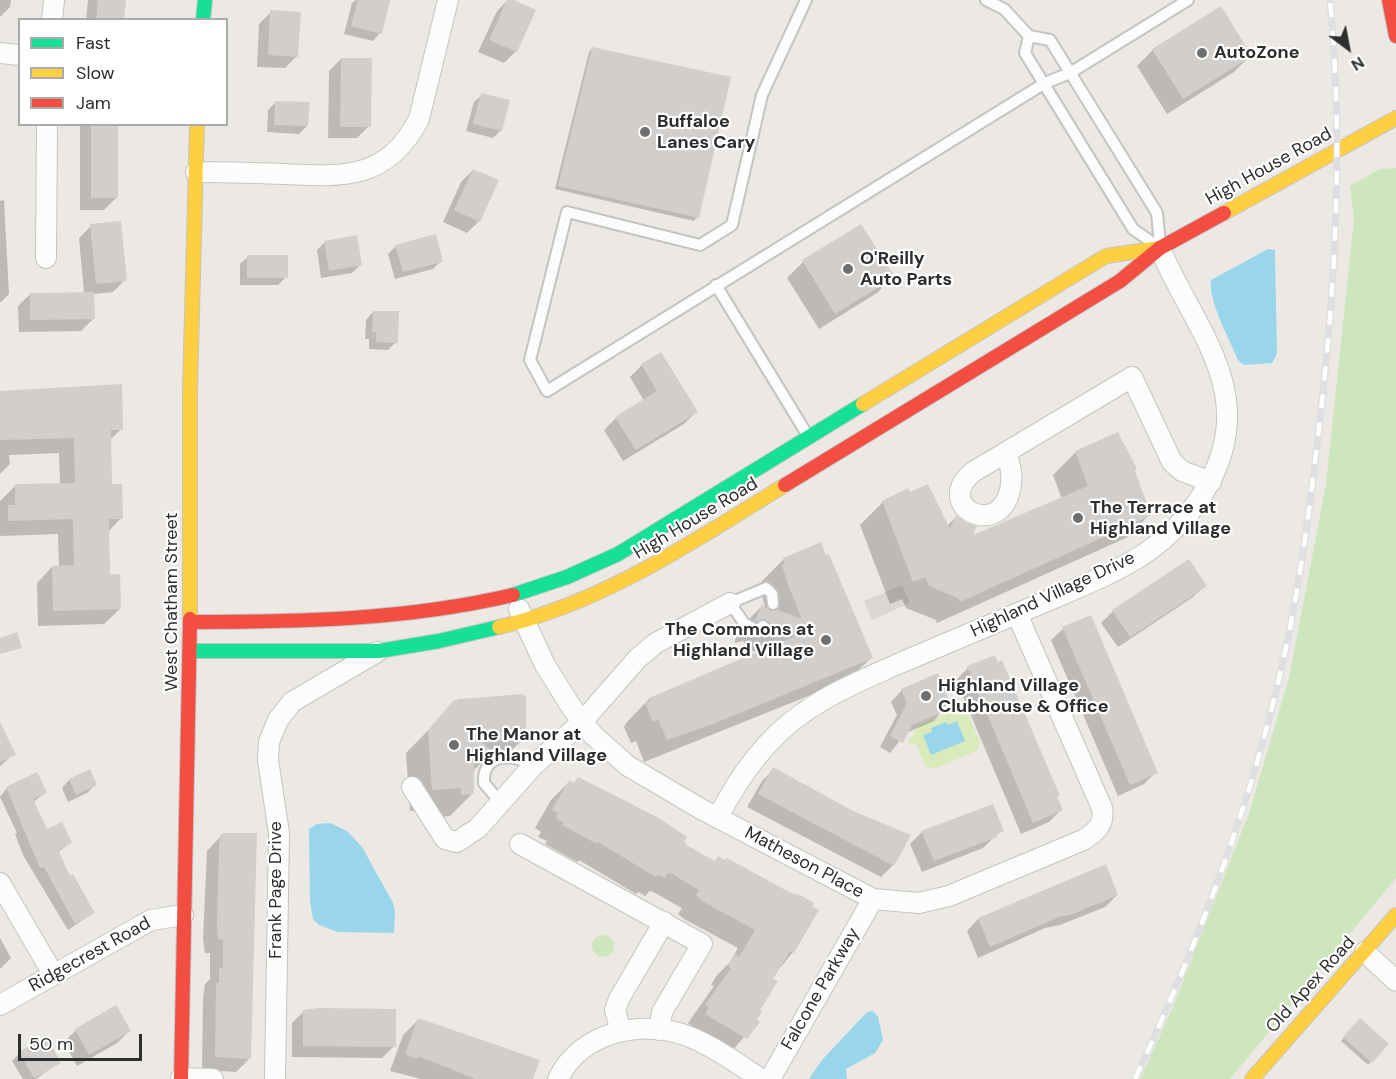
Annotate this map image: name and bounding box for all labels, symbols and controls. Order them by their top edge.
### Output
legend [18,18,228,126]
north arrow [1318,18,1378,78]
text: Fast [76,31,111,55]
place label: AutoZone [1214,42,1300,64]
marker: AutoZone [1195,46,1209,60]
text: N [1347,52,1368,76]
text: Slow [76,61,115,85]
text: Jam [76,91,111,115]
place label: Buffaloe Lanes Cary [657,111,755,154]
street label: High House Road [1202,123,1336,211]
marker: Buffaloe Lanes Cary [638,125,652,139]
place label: O'Reilly Auto Parts [860,248,952,290]
marker: O'Reilly Auto Parts [841,262,855,276]
street label: High House Road [630,473,762,565]
place label: The Terrace at Highland Village [1090,497,1231,540]
marker: The Terrace at Highland Village [1071,511,1085,525]
street label: West Chatham Street [161,512,183,692]
street label: Highland Village Drive [967,547,1139,643]
place label: The Commons at Highland Village [665,619,814,662]
marker: The Commons at Highland Village [819,633,833,647]
place label: Highland Village Clubhouse & Office [938,675,1109,718]
marker: Highland Village Clubhouse & Office [919,689,933,703]
place label: The Manor at Highland Village [466,724,607,766]
marker: The Manor at Highland Village [447,738,461,752]
street label: Frank Page Drive [265,821,287,959]
street label: Matheson Place [741,823,867,903]
street label: Ridgecrest Road [26,913,154,997]
street label: Falcone Parkway [777,924,865,1054]
street label: Old Apex Road [1262,932,1360,1038]
scale bar [21,1022,146,1060]
text: 50 m [29,1032,73,1056]

